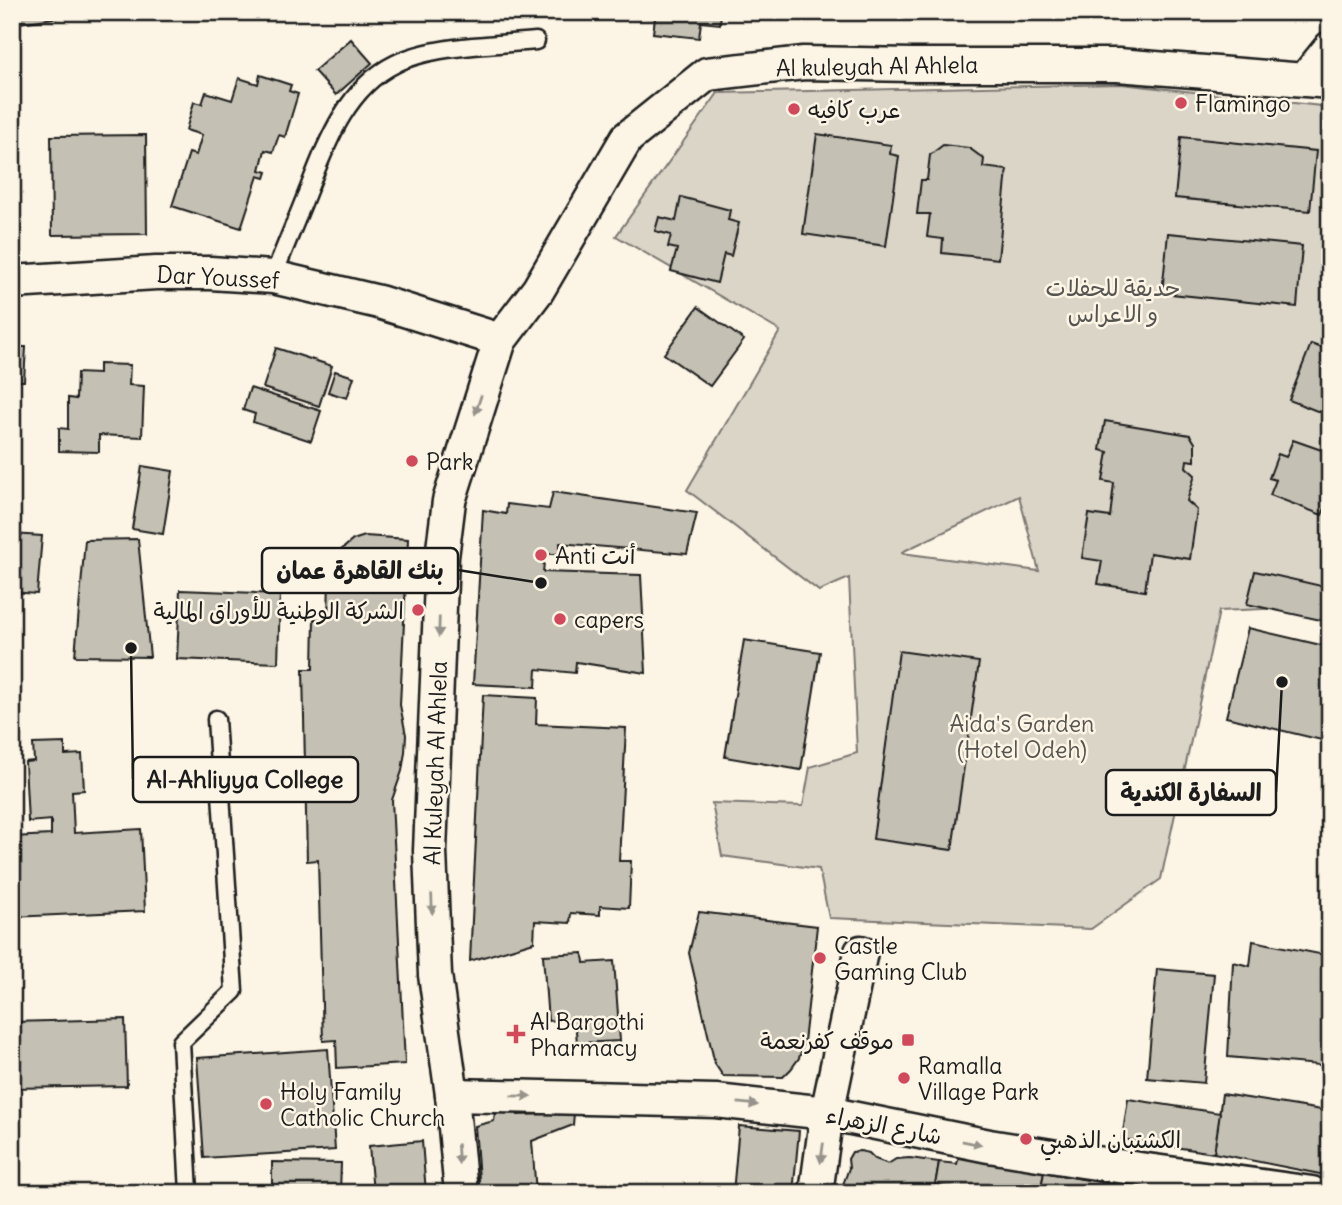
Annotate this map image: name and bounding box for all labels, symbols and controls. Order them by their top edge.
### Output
street label: Al kuleyah Al Ahlela [776,50,978,82]
place label: Flamingo [1195,89,1291,118]
place label: عرب كافيه [808,95,900,124]
marker: Flamingo [1173,95,1189,111]
marker: عرب كافيه [786,101,802,117]
street label: Dar Youssef [156,259,280,295]
park label: حديقة للحفلات و الاعراس [1046,273,1181,328]
one-way arrow [473,394,483,415]
place label: Park [426,447,474,476]
marker: Park [404,453,420,469]
place label: Anti أنت [555,541,636,570]
marker: Anti أنت [533,547,549,563]
callout: بنك القاهرة عمان [262,548,458,593]
text: بنك القاهرة عمان [276,555,444,585]
place label: الشركة الوطنية للأوراق المالية [154,595,404,625]
marker: الشركة الوطنية للأوراق المالية [410,602,426,618]
place label: capers [574,605,644,634]
marker: capers [552,611,568,627]
one-way arrow [434,616,445,638]
street label: Al Kuleyah Al Ahlela [417,660,453,866]
park label: Aida's Garden (Hotel Odeh) [950,709,1094,764]
callout: Al-Ahliyya College [133,757,358,802]
text: Al-Ahliyya College [147,764,343,794]
callout: السفارة الكندية [1106,770,1276,815]
text: السفارة الكندية [1120,777,1262,807]
one-way arrow [426,893,437,915]
place label: Castle Gaming Club [834,931,967,986]
marker: Castle Gaming Club [812,950,828,966]
place label: Al Bargothi Pharmacy [530,1007,645,1062]
marker: Al Bargothi Pharmacy [508,1026,524,1042]
place label: موقف كفرنعمة [760,1026,894,1055]
marker: موقف كفرنعمة [900,1032,916,1048]
place label: Ramalla Village Park [918,1051,1039,1106]
marker: Ramalla Village Park [896,1070,912,1086]
place label: Holy Family Catholic Church [280,1077,445,1132]
one-way arrow [510,1090,532,1102]
marker: Holy Family Catholic Church [258,1096,274,1112]
one-way arrow [737,1099,759,1110]
street label: شارع الزهراء [823,1100,944,1152]
place label: الكشتبان الذهبي [1040,1125,1181,1161]
marker: الكشتبان الذهبي [1018,1131,1034,1147]
one-way arrow [961,1137,983,1148]
one-way arrow [816,1142,827,1164]
one-way arrow [453,1143,464,1165]

